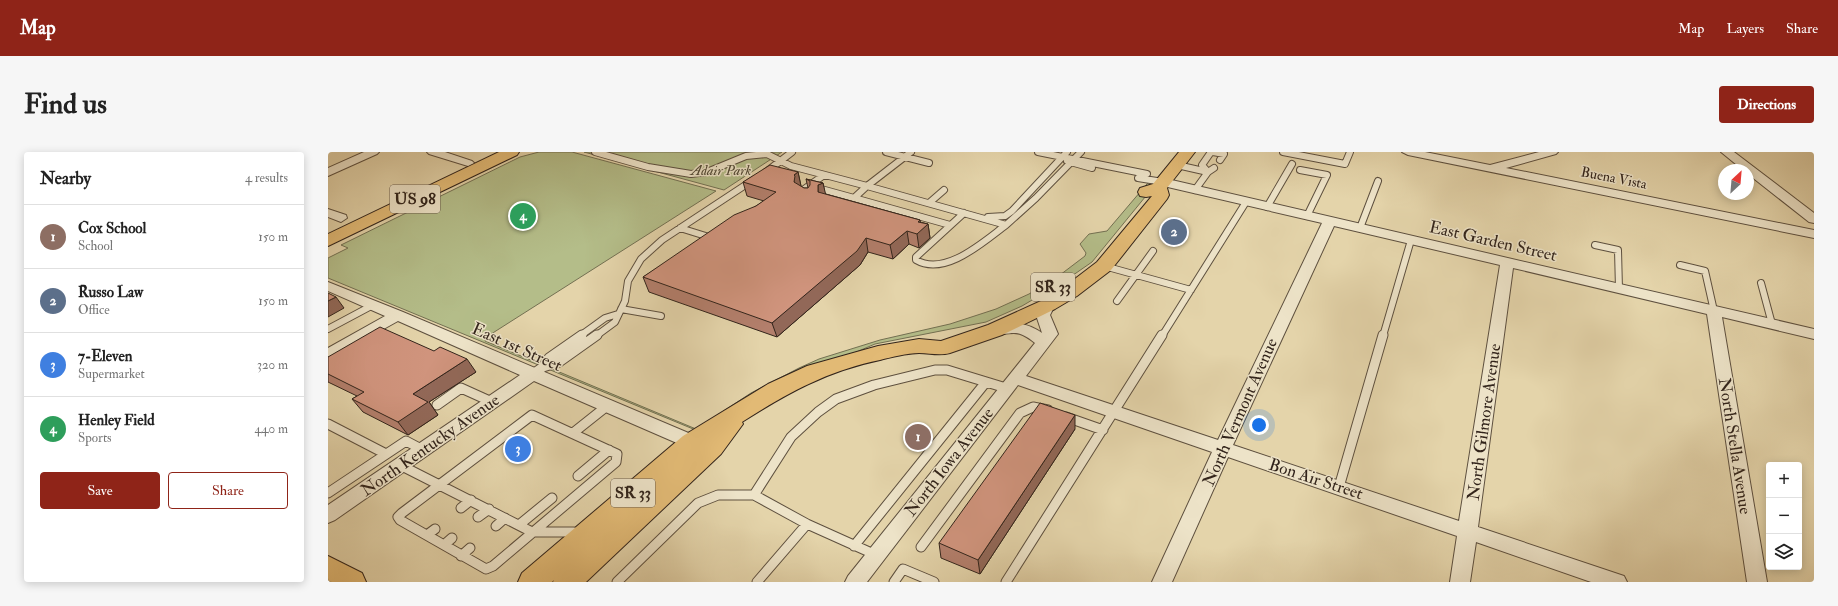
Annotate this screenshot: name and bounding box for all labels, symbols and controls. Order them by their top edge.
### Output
text: Map [20,16,56,40]
text: Map [1678,20,1704,37]
text: Layers [1726,20,1764,37]
text: Share [1786,20,1818,37]
button: Directions [1719,86,1814,123]
text: Find us [24,87,107,122]
park label: Adair Park [689,162,752,179]
street label: Buena Vista [1580,163,1649,193]
north arrow [1718,164,1754,200]
text: Nearby [40,168,91,189]
text: 4 results [245,170,288,186]
road number: US 98 [390,185,440,213]
pin: 4 [510,201,536,231]
street label: East Garden Street [1427,216,1559,266]
pin: 2 [1161,217,1187,247]
text: Cox School [78,219,146,238]
text: 1 [51,229,55,245]
text: 150 m [258,229,288,245]
text: School [78,238,113,254]
road number: SR 33 [1031,273,1075,301]
text: Russo Law [78,283,143,302]
text: 2 [50,293,56,309]
text: 150 m [258,293,288,309]
text: Office [78,302,110,318]
street label: East 1st Street [469,318,566,376]
street label: North Vermont Avenue [1198,335,1282,489]
street label: North Gilmore Avenue [1463,342,1505,502]
text: 7-Eleven [78,347,132,366]
text: 3 [51,357,56,373]
text: 320 m [257,357,288,373]
text: Supermarket [78,366,145,382]
street label: North Stella Avenue [1714,376,1756,516]
street label: North Kentucky Avenue [357,389,504,502]
street label: North Iowa Avenue [900,403,998,521]
text: Henley Field [78,411,155,430]
your location [1249,415,1269,435]
text: 4 [49,421,57,437]
text: 440 m [254,421,288,437]
pin: 1 [905,422,931,452]
text: Sports [78,430,112,446]
pin: 3 [505,434,531,464]
street label: Bon Air Street [1266,454,1366,504]
map controls [1766,462,1802,570]
button: + [1766,462,1802,498]
button: Save [40,472,160,509]
button: Share [168,472,288,509]
road number: SR 33 [611,479,655,507]
button: − [1766,498,1802,534]
button: layers [1766,534,1802,570]

